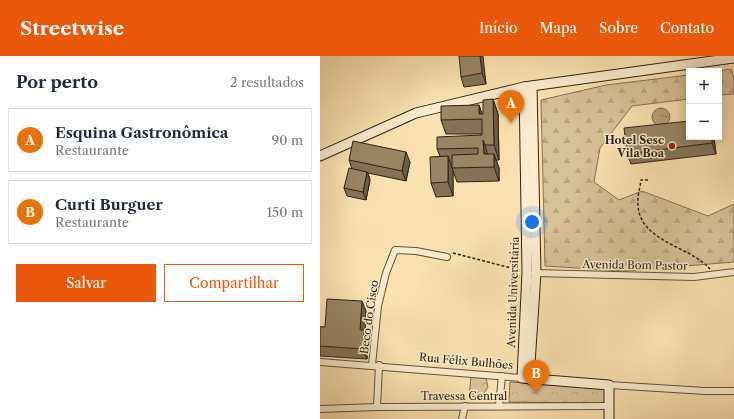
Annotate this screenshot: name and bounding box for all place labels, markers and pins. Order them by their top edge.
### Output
pin: A [498,90,524,123]
place label: Hotel Sesc Vila Boa [605,133,665,160]
marker: Hotel Sesc Vila Boa [667,141,677,151]
pin: B [523,360,549,393]

